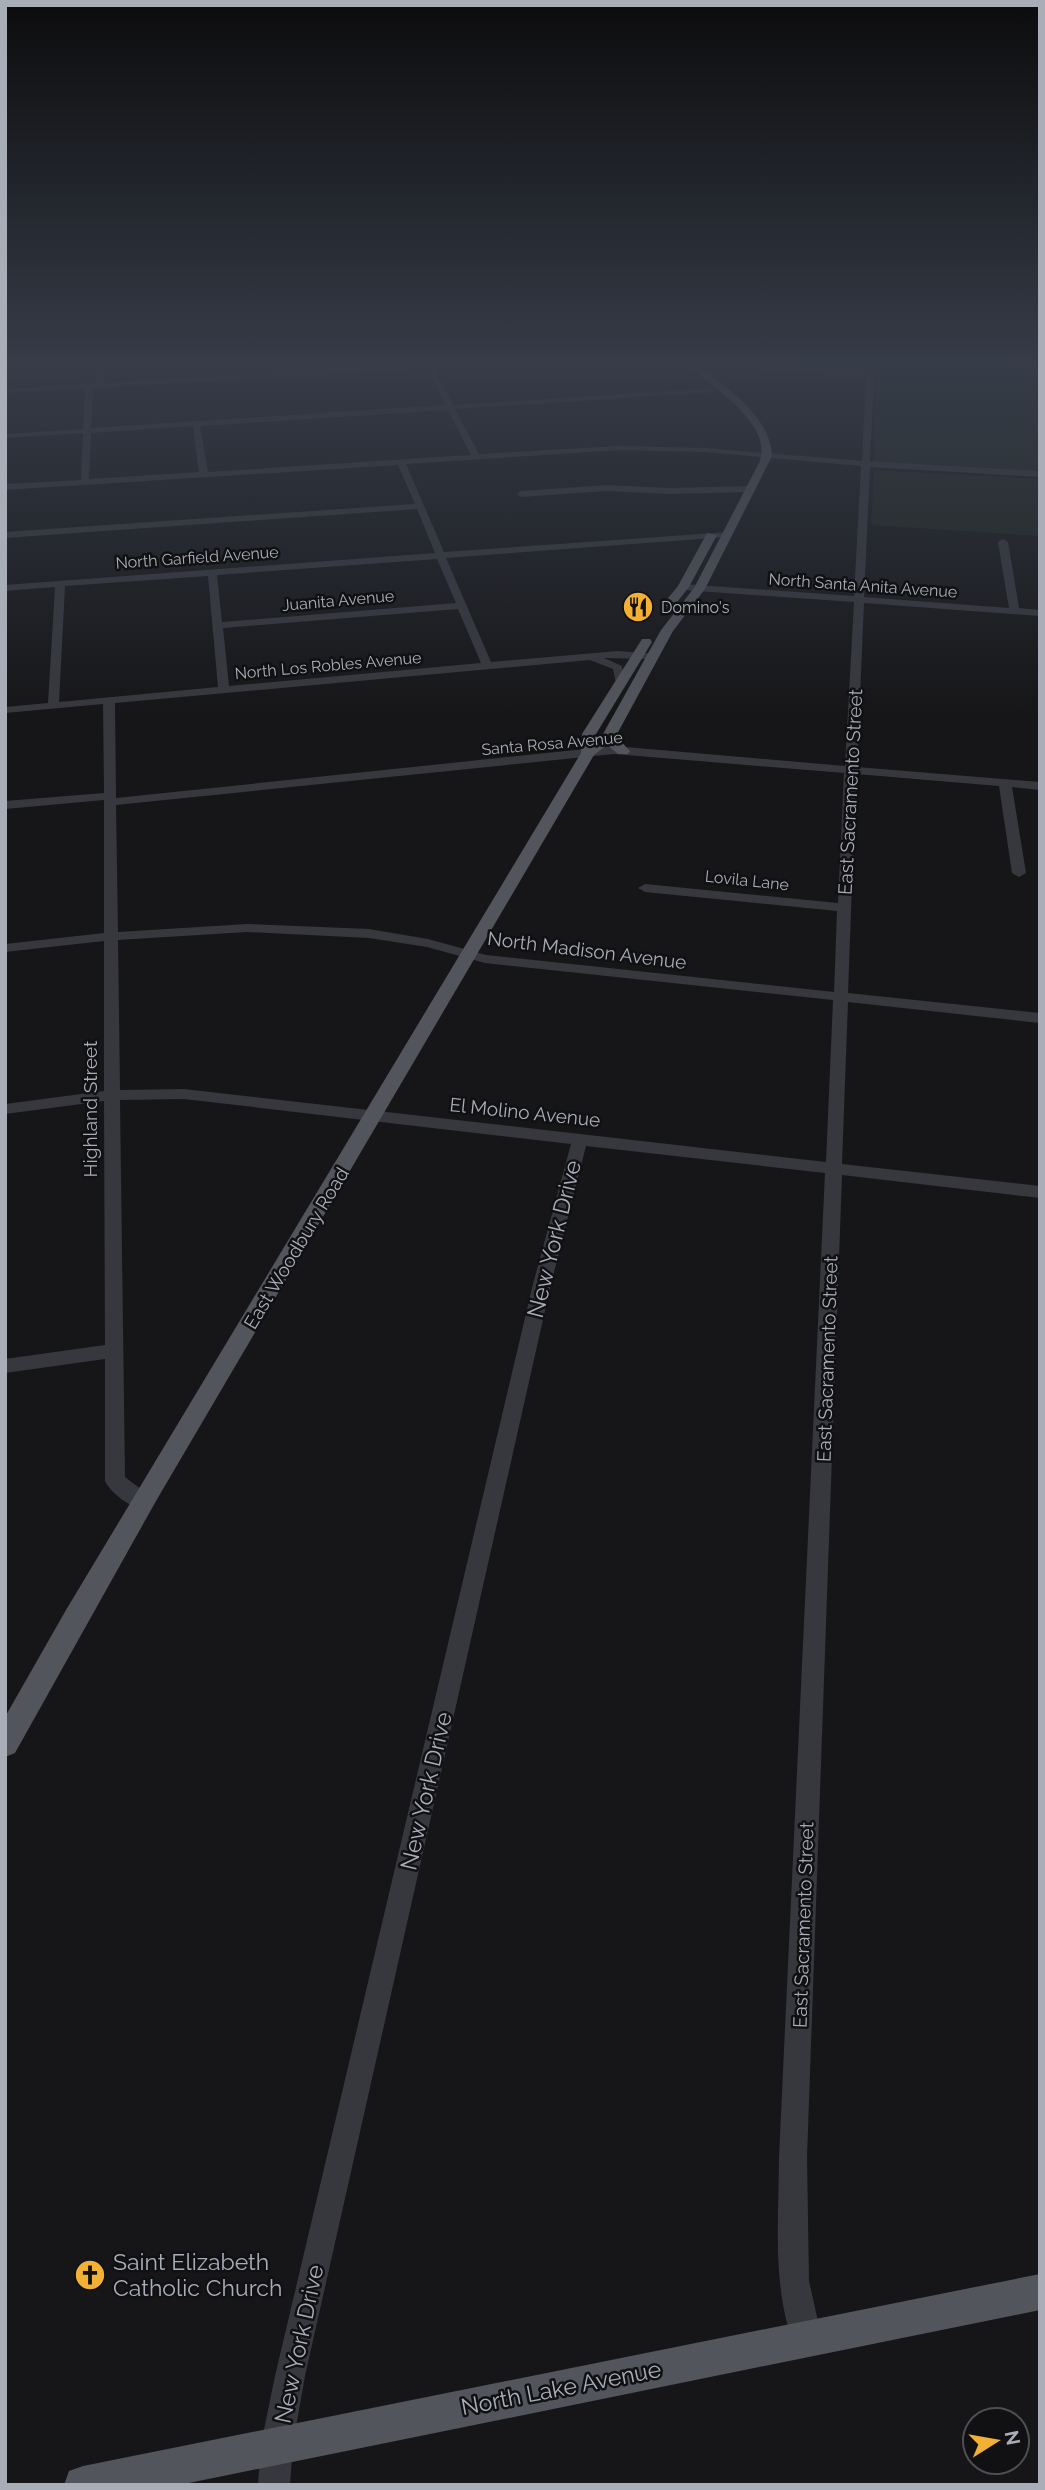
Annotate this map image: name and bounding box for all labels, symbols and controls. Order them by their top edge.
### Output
street label: North Garfield Avenue [115,542,279,573]
street label: North Santa Anita Avenue [768,569,958,602]
street label: Juanita Avenue [281,586,395,615]
restaurant icon: Domino's [621,590,655,624]
place label: Domino's [661,598,730,617]
street label: North Los Robles Avenue [234,648,422,683]
street label: East Sacramento Street [834,688,866,896]
street label: Santa Rosa Avenue [481,728,623,759]
street label: Lovila Lane [704,867,790,894]
street label: North Madison Avenue [486,927,688,973]
street label: Highland Street [79,1040,101,1177]
street label: El Molino Avenue [449,1093,601,1131]
street label: New York Drive [521,1157,586,1320]
street label: East Woodbury Road [239,1163,353,1333]
street label: East Sacramento Street [812,1255,842,1462]
street label: New York Drive [394,1709,457,1873]
street label: East Sacramento Street [788,1821,818,2028]
place label: Saint Elizabeth Catholic Church [113,2248,282,2301]
church icon: Saint Elizabeth Catholic Church [73,2258,107,2292]
street label: New York Drive [269,2262,328,2426]
street label: North Lake Avenue [459,2355,663,2420]
north arrow [961,2406,1031,2476]
text: N [1001,2429,1025,2447]

